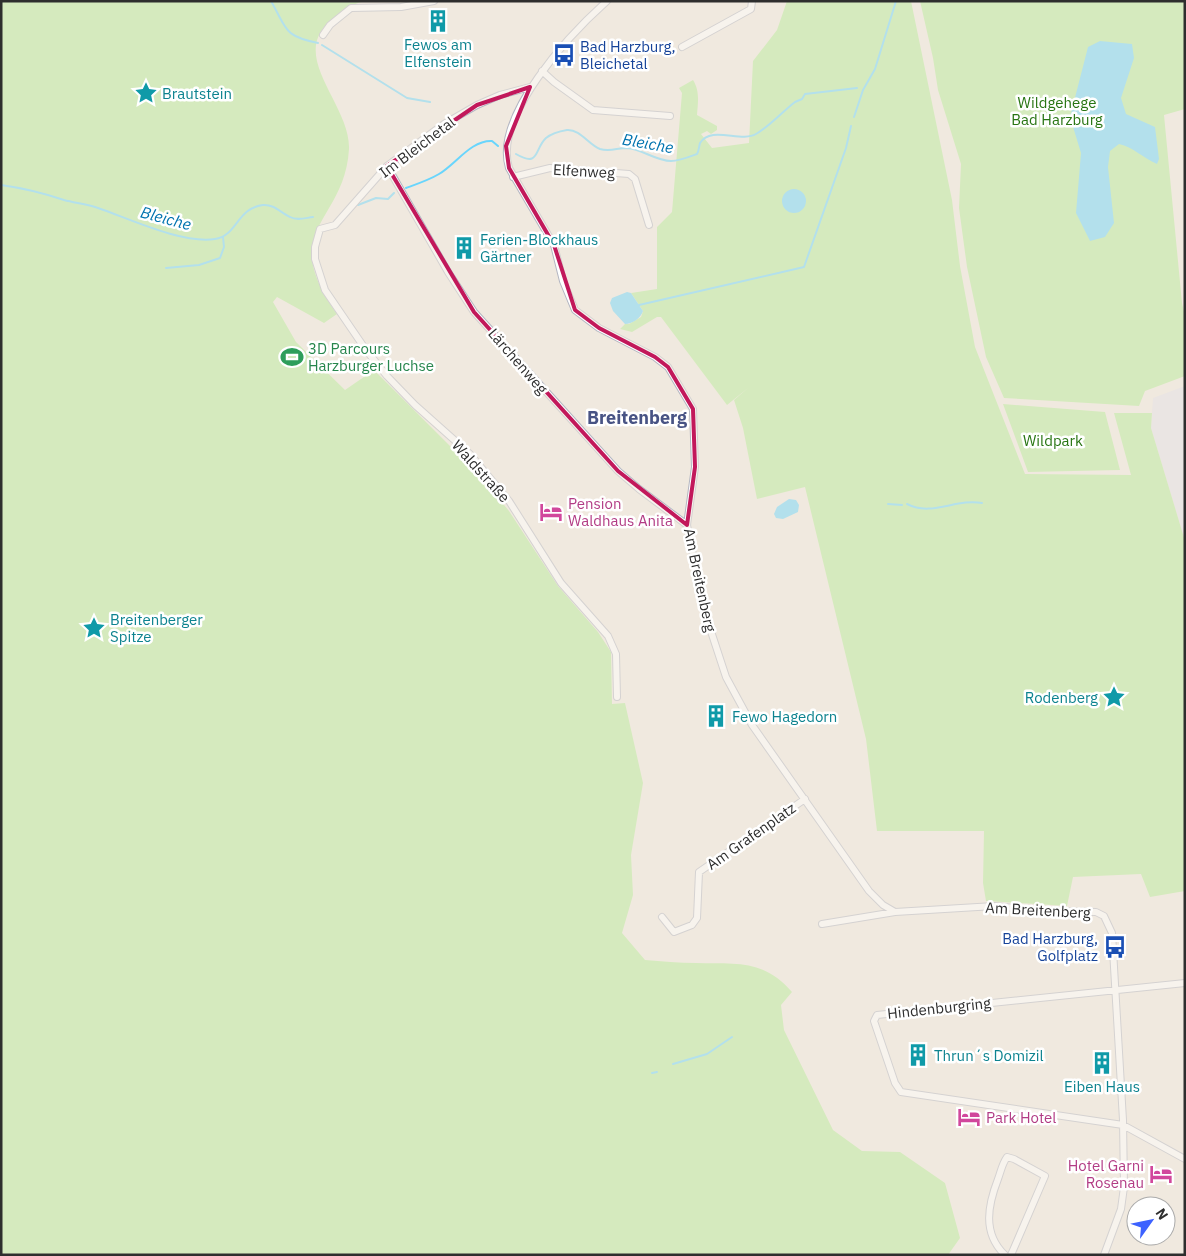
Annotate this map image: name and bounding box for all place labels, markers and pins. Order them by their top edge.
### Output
building icon: Fewos am Elfenstein [425,8,451,34]
place label: Fewos am Elfenstein [404,35,472,71]
place label: Bad Harzburg, Bleichetal [580,37,676,73]
bus stop icon: Bad Harzburg, Bleichetal [551,42,577,68]
place icon: Brautstein [133,80,159,106]
place label: Brautstein [162,84,232,103]
place label: Ferien-Blockhaus Gärtner [480,230,598,266]
building icon: Ferien-Blockhaus Gärtner [451,235,477,261]
place label: 3D Parcours Harzburger Luchse [308,339,434,375]
sports icon: 3D Parcours Harzburger Luchse [279,344,305,370]
place label: Pension Waldhaus Anita [568,494,673,530]
hotel icon: Pension Waldhaus Anita [538,499,564,525]
place label: Breitenberger Spitze [110,610,203,646]
place icon: Breitenberger Spitze [81,615,107,641]
place icon: Rodenberg [1101,684,1127,710]
place label: Rodenberg [1025,688,1098,707]
building icon: Fewo Hagedorn [703,703,729,729]
place label: Fewo Hagedorn [732,707,837,726]
place label: Bad Harzburg, Golfplatz [1002,929,1098,965]
bus stop icon: Bad Harzburg, Golfplatz [1102,934,1128,960]
building icon: Thrun´s Domizil [905,1042,931,1068]
place label: Thrun´s Domizil [934,1046,1044,1065]
building icon: Eiben Haus [1089,1050,1115,1076]
place label: Eiben Haus [1064,1077,1140,1096]
hotel icon: Park Hotel [956,1104,982,1130]
place label: Park Hotel [986,1108,1056,1127]
place label: Hotel Garni Rosenau [1068,1156,1144,1192]
hotel icon: Hotel Garni Rosenau [1148,1161,1174,1187]

